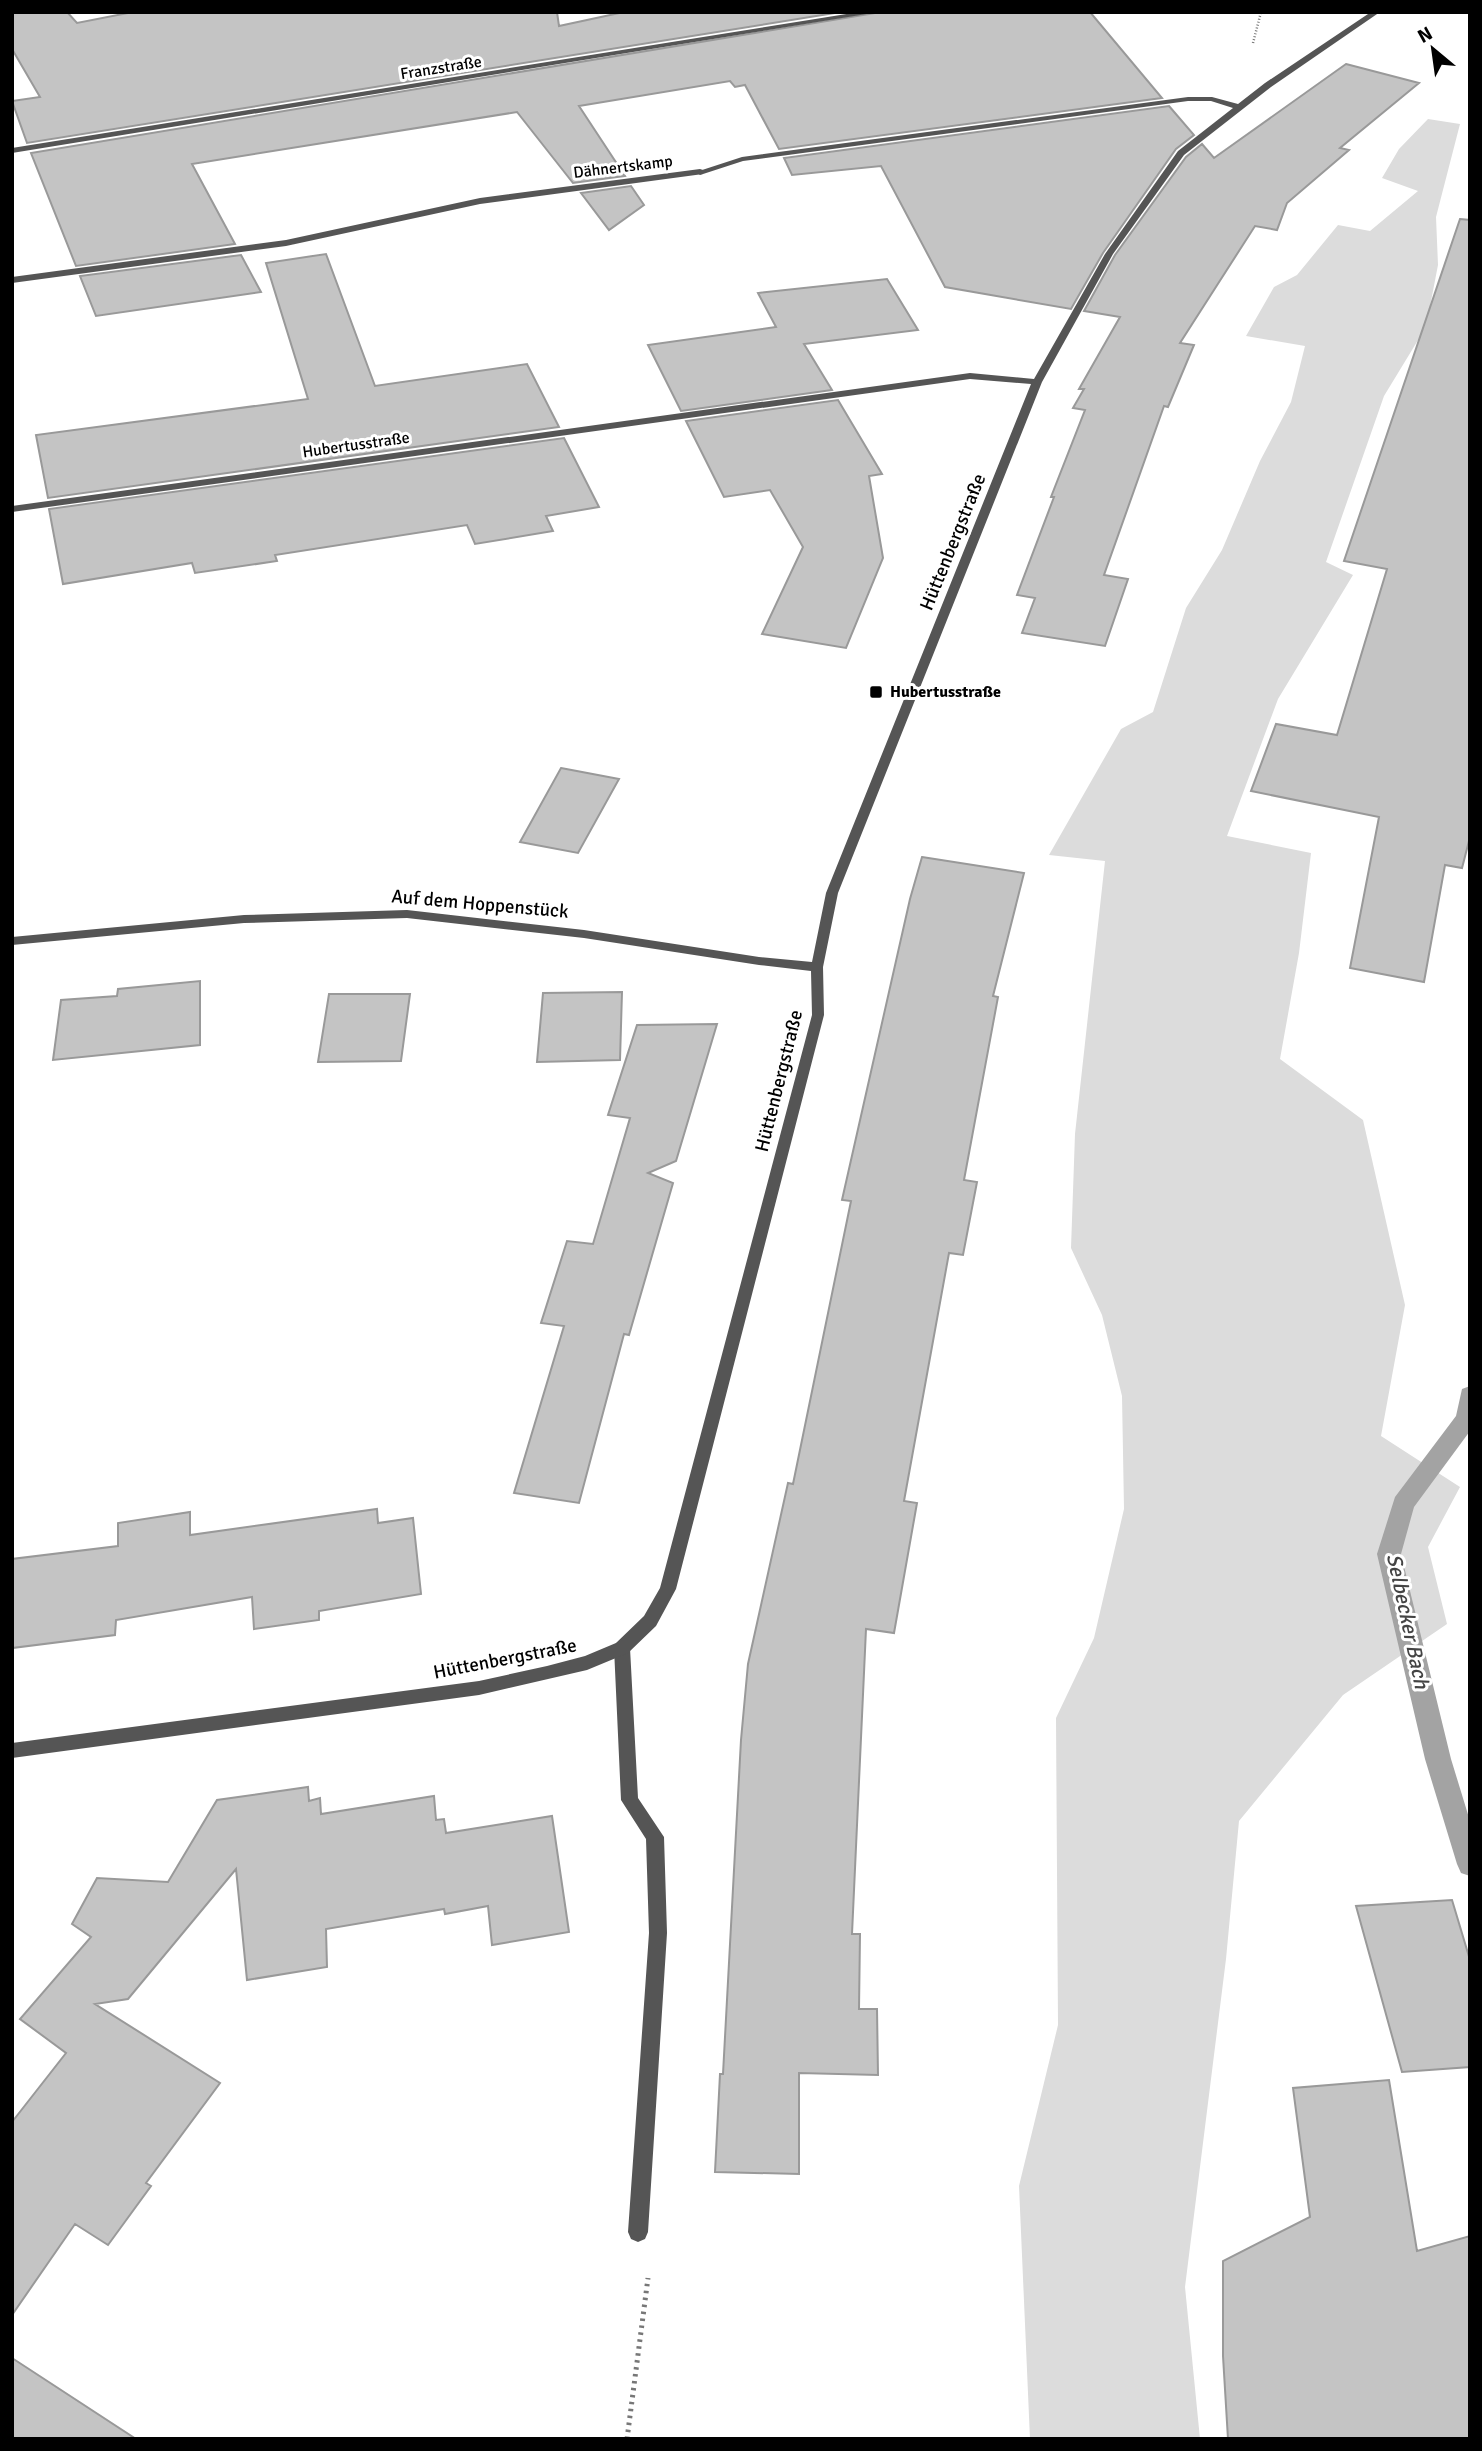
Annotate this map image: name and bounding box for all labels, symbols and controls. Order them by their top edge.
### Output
north arrow [1398,14,1468,84]
text: N [1414,21,1437,49]
street label: Franzstraße [399,52,483,84]
street label: Dähnertskamp [572,151,674,183]
street label: Hubertusstraße [301,428,411,462]
street label: Hüttenbergstraße [915,470,991,614]
place label: Hubertusstraße [890,682,1001,702]
marker: Hubertusstraße [868,684,884,700]
street label: Auf dem Hoppenstück [390,884,570,924]
street label: Hüttenbergstraße [750,1008,808,1154]
water label: Selbecker Bach [1381,1551,1435,1691]
street label: Hüttenbergstraße [431,1633,579,1685]

